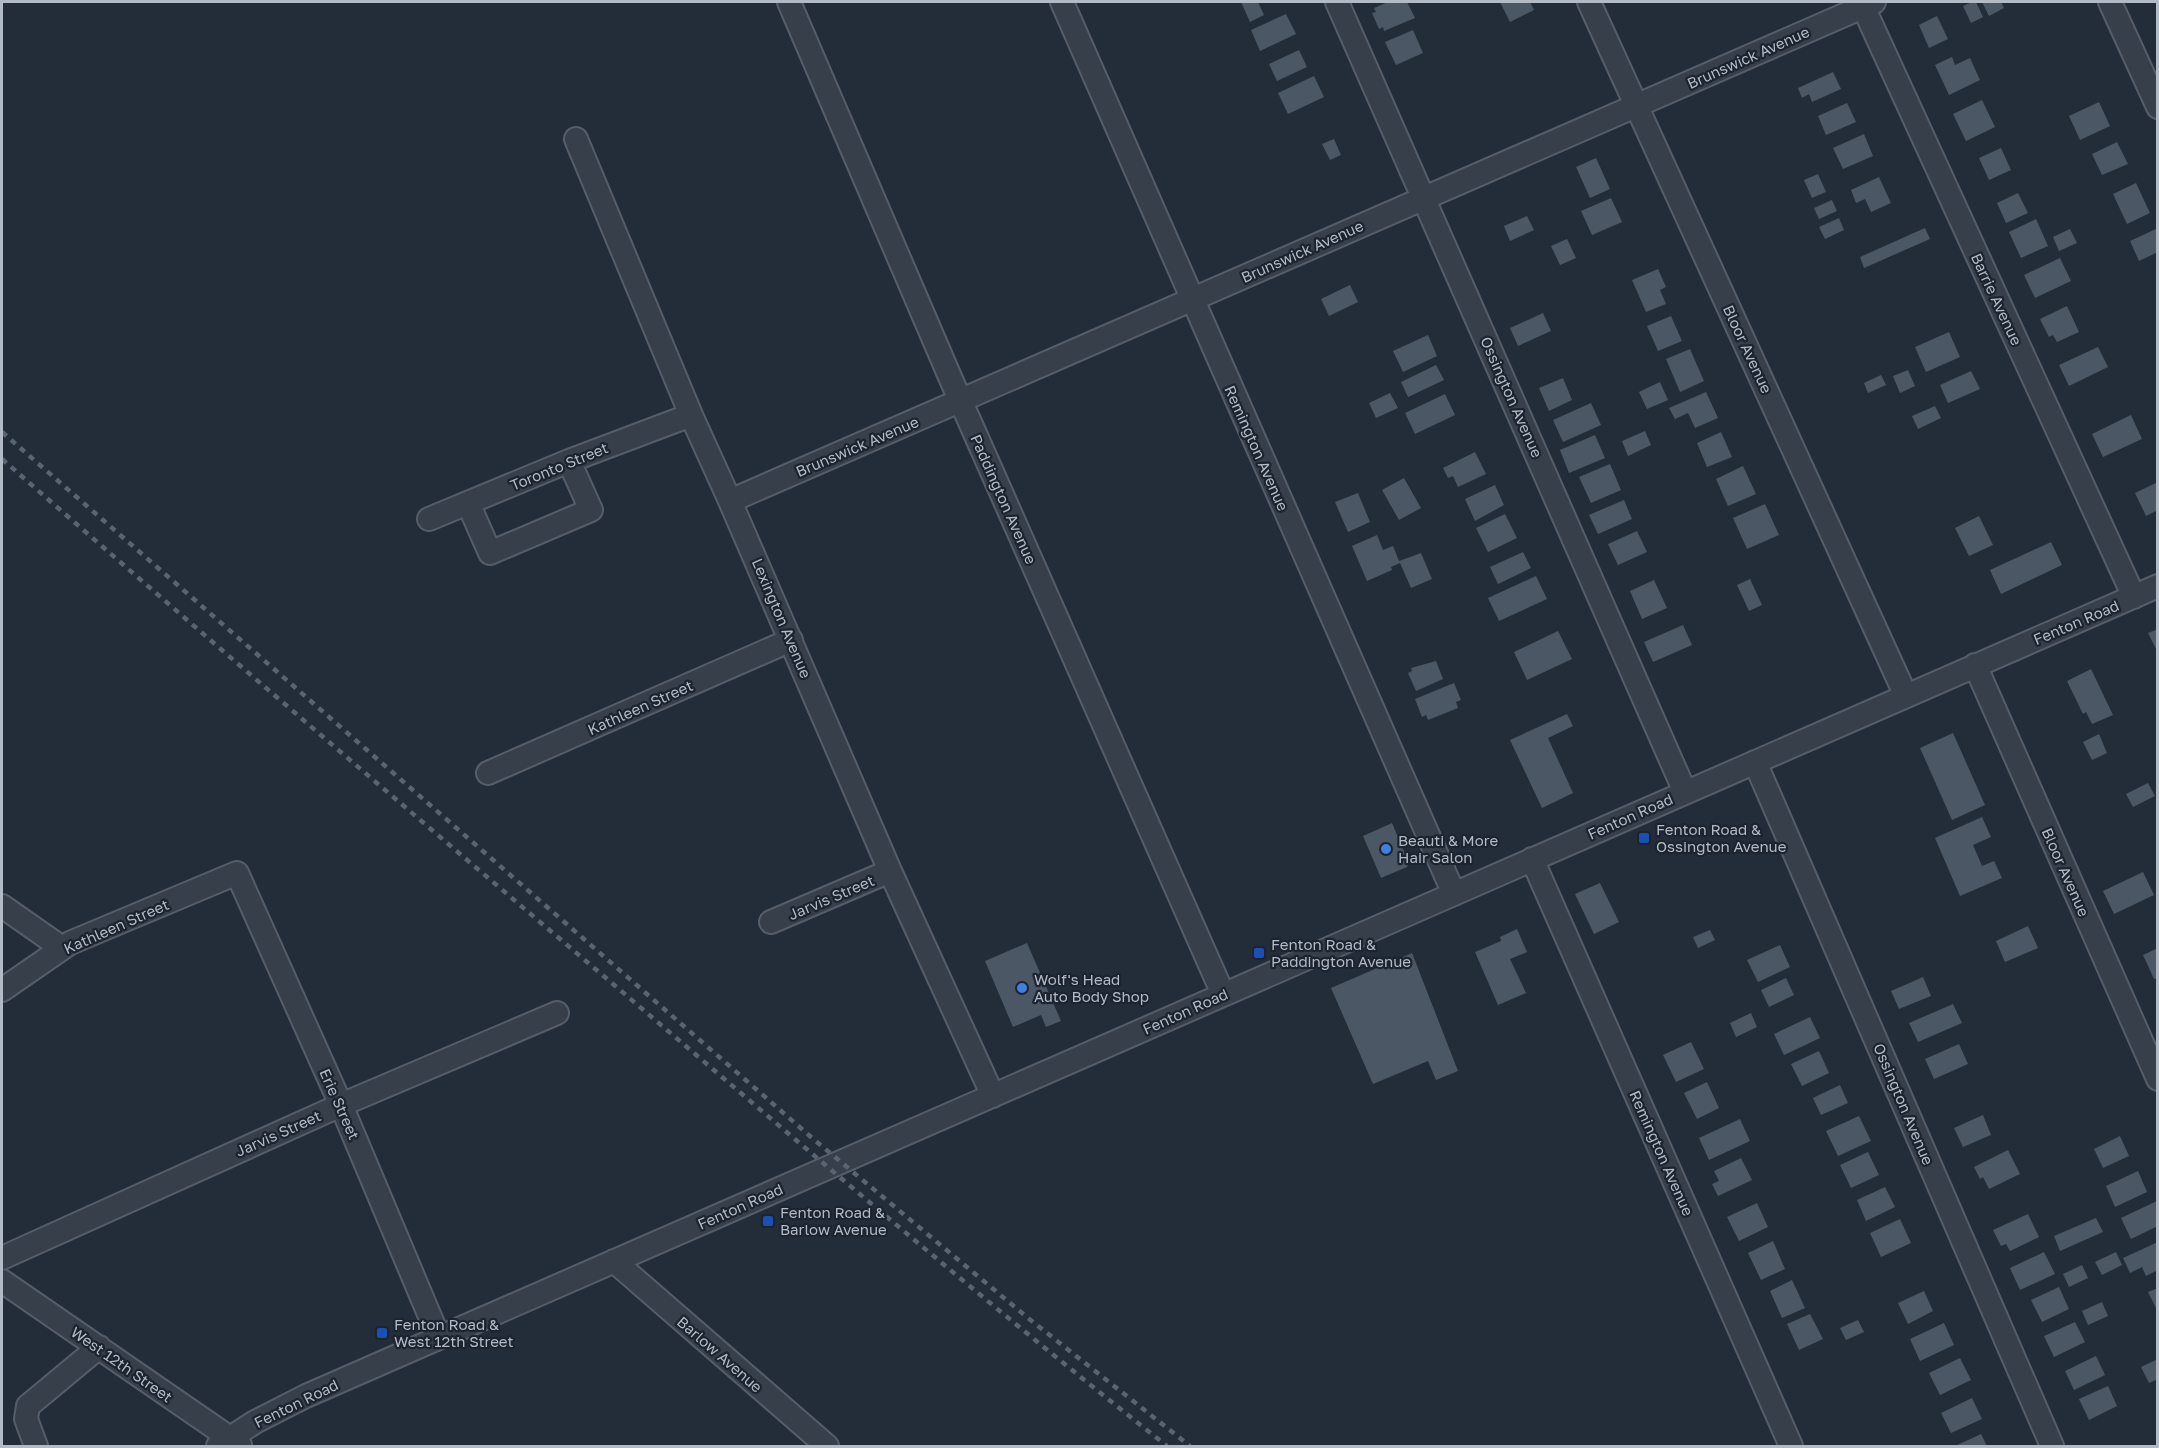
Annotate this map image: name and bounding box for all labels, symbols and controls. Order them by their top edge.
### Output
street label: Brunswick Avenue [1684,22,1812,92]
street label: Brunswick Avenue [1238,216,1366,286]
street label: Barrie Avenue [1968,250,2026,348]
street label: Bloor Avenue [1720,302,1776,396]
street label: Ossington Avenue [1477,334,1547,460]
street label: Remington Avenue [1221,382,1293,514]
street label: Brunswick Avenue [793,412,921,480]
street label: Paddington Avenue [967,431,1041,567]
street label: Toronto Street [507,438,611,494]
street label: Lexington Avenue [749,555,815,681]
street label: Fenton Road [2030,596,2122,648]
street label: Kathleen Street [585,676,695,738]
street label: Fenton Road [1585,789,1675,843]
place label: Fenton Road & Ossington Avenue [1656,820,1787,855]
street label: Bloor Avenue [2038,825,2094,919]
place label: Beauti & More Hair Salon [1398,831,1498,866]
marker: Fenton Road & Ossington Avenue [1637,831,1651,845]
marker: Beauti & More Hair Salon [1379,842,1393,856]
street label: Jarvis Street [785,871,877,923]
street label: Kathleen Street [61,895,171,957]
place label: Fenton Road & Paddington Avenue [1271,935,1411,970]
marker: Fenton Road & Paddington Avenue [1252,946,1266,960]
place label: Wolf's Head Auto Body Shop [1034,970,1149,1005]
marker: Wolf's Head Auto Body Shop [1015,981,1029,995]
street label: Fenton Road [1140,984,1230,1038]
street label: Ossington Avenue [1870,1040,1938,1168]
street label: Erie Street [316,1066,364,1142]
street label: Remington Avenue [1626,1087,1698,1219]
street label: Jarvis Street [232,1106,324,1160]
street label: Fenton Road [695,1179,785,1233]
place label: Fenton Road & Barlow Avenue [780,1203,887,1238]
marker: Fenton Road & Barlow Avenue [761,1214,775,1228]
street label: Barlow Avenue [674,1312,766,1396]
place label: Fenton Road & West 12th Street [394,1315,514,1350]
street label: West 12th Street [68,1322,176,1406]
marker: Fenton Road & West 12th Street [375,1326,389,1340]
street label: Fenton Road [251,1375,341,1431]

